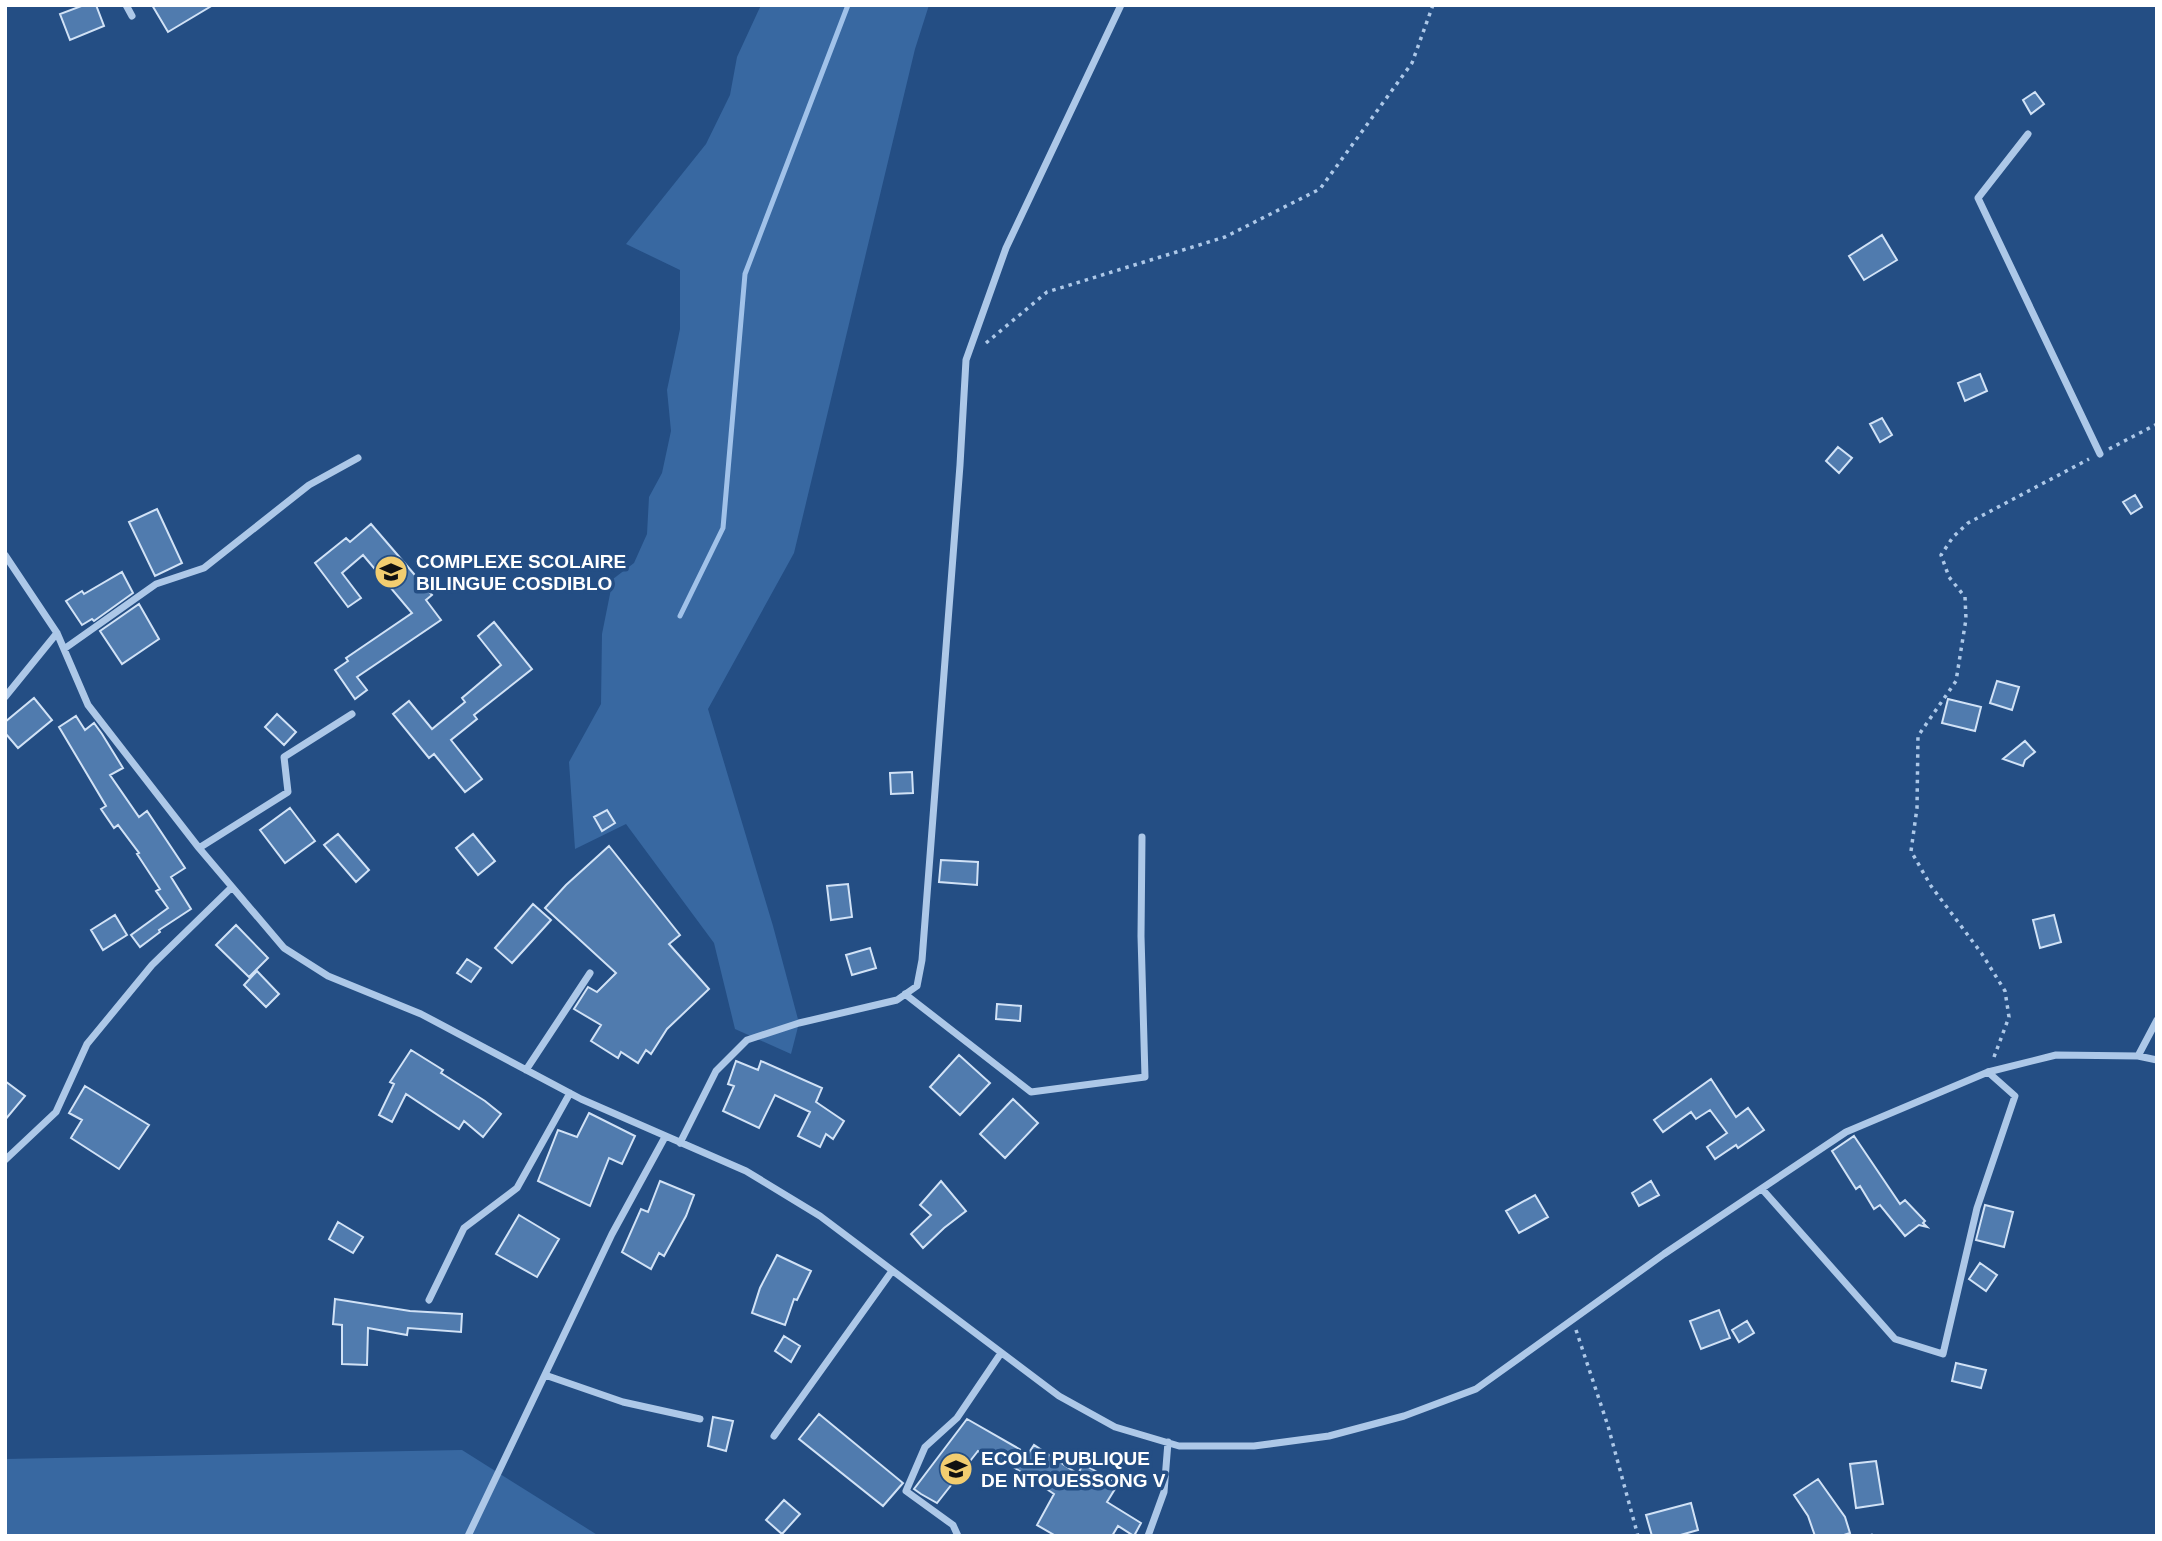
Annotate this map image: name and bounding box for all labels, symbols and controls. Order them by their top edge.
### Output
place label: COMPLEXE SCOLAIRE BILINGUE COSDIBLO [416,551,626,594]
school or university icon: COMPLEXE SCOLAIRE BILINGUE COSDIBLO [372,553,410,591]
place label: ECOLE PUBLIQUE DE NTOUESSONG V [981,1448,1166,1491]
school or university icon: ECOLE PUBLIQUE DE NTOUESSONG V [937,1450,975,1488]

